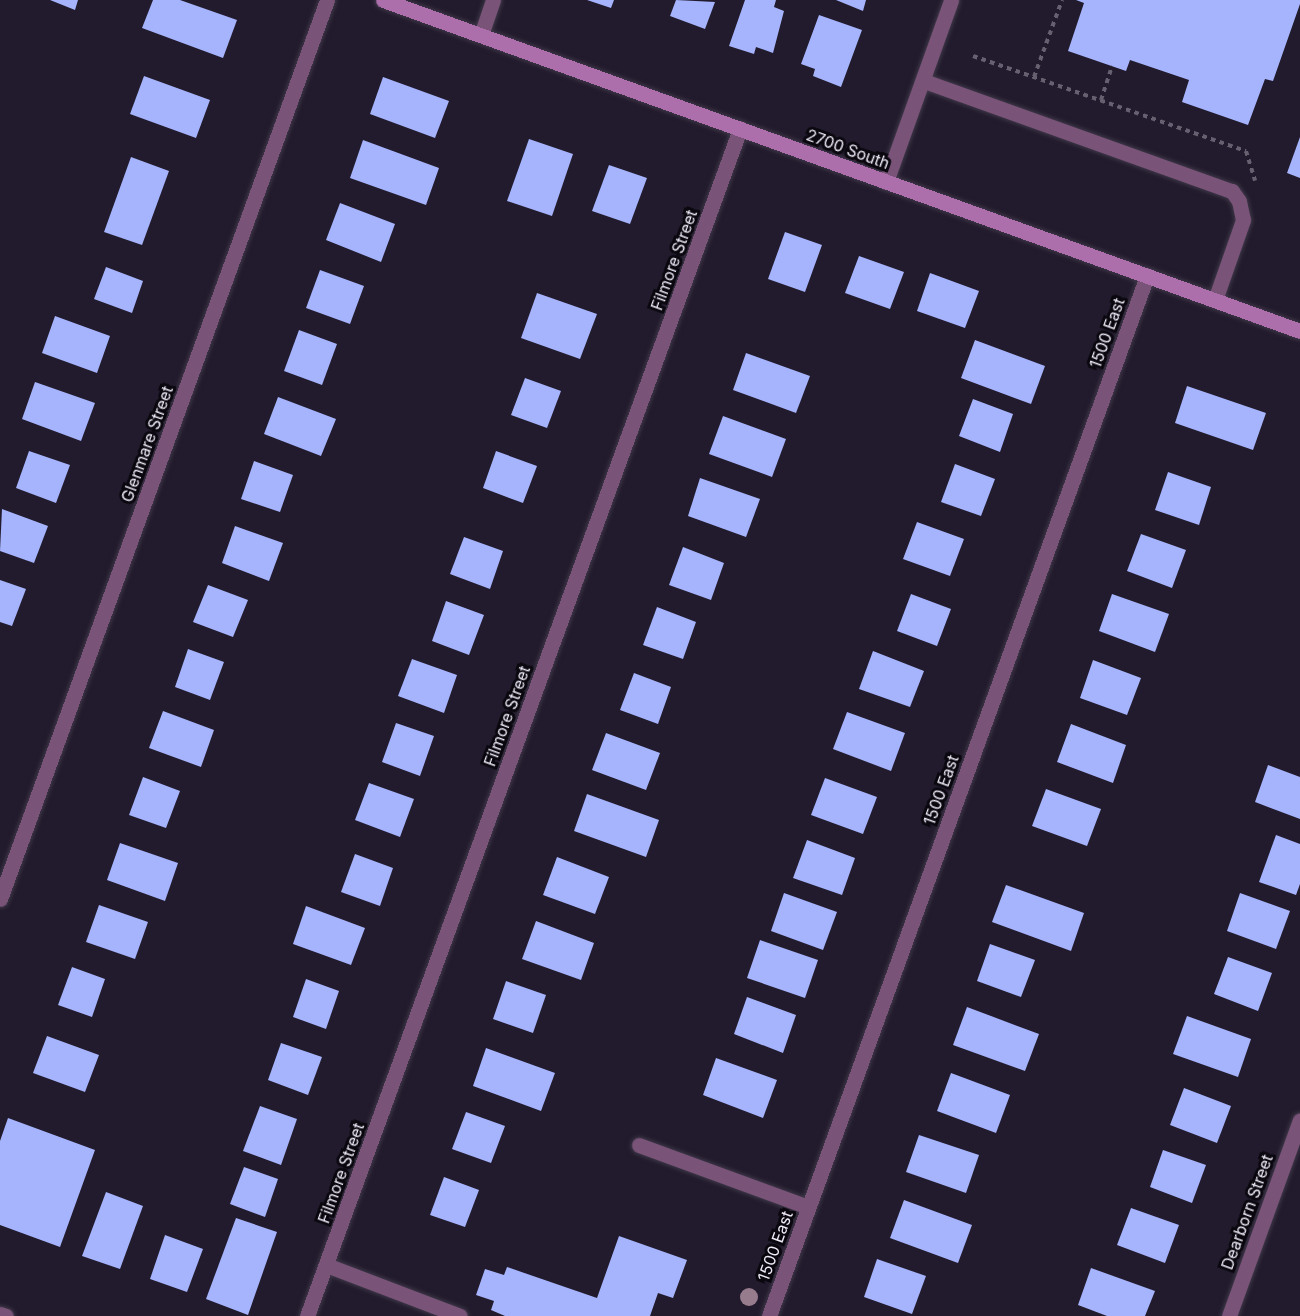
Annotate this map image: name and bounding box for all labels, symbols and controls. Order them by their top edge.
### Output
street label: 2700 South [804,125,892,173]
street label: Filmore Street [647,207,701,313]
street label: 1500 East [1085,295,1129,371]
street label: Glenmare Street [117,383,177,505]
street label: Filmore Street [480,663,534,769]
street label: 1500 East [919,752,963,828]
street label: Filmore Street [314,1120,368,1226]
street label: Dearborn Street [1217,1152,1277,1272]
street label: 1500 East [753,1208,797,1284]

